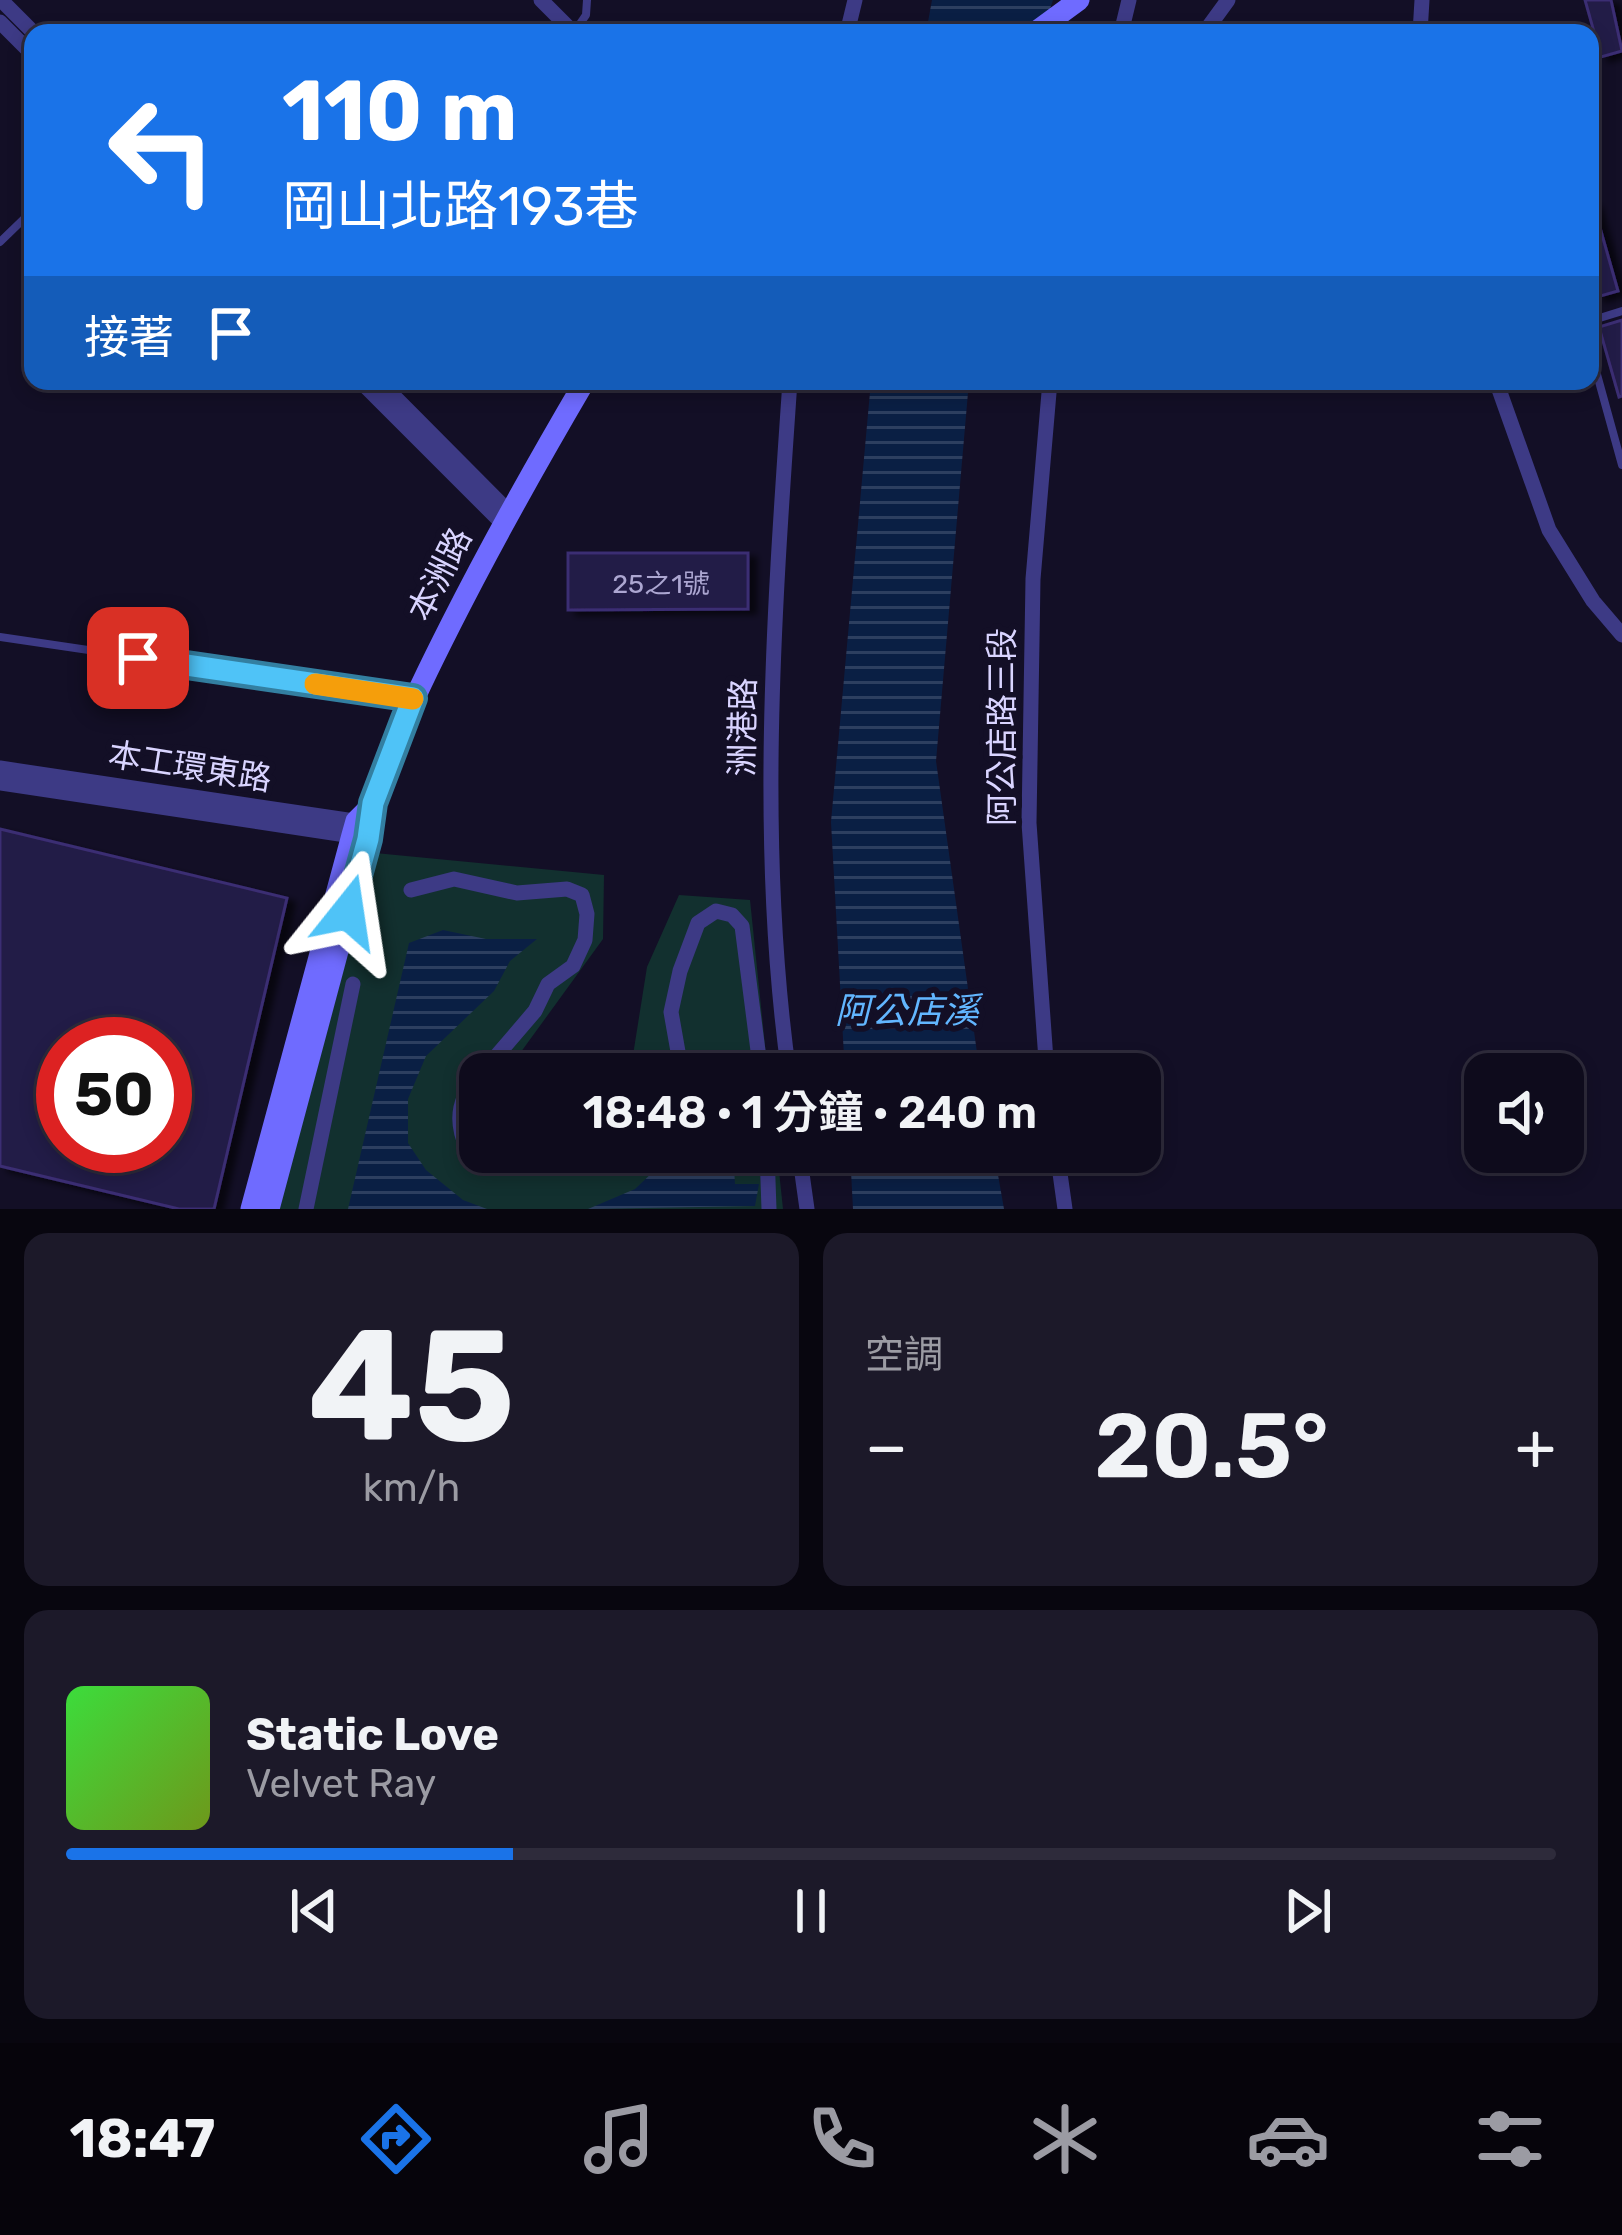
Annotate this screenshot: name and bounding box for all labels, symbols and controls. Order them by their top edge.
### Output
text: 110 m [282,61,517,161]
icon: left [84,72,240,228]
text: 岡山北路193巷 [282,175,639,239]
icon: arrive [198,300,264,366]
text: 接著 [84,311,174,364]
street label: 本洲路 [400,521,479,627]
house number: 25之1號 [612,568,710,600]
pin [87,607,189,709]
icon: arrive [105,625,171,691]
street label: 阿公店路三段 [982,628,1021,826]
street label: 洲港路 [722,677,763,777]
street label: 本工環東路 [105,734,274,799]
position arrow [285,849,411,975]
water label: 阿公店溪 [835,989,984,1032]
speed limit sign: 50 [36,1017,192,1173]
map controls [1464,1053,1584,1173]
button: sound [1464,1053,1584,1173]
text: 18:48 · 1 分鐘 · 240 m [583,1086,1037,1139]
text: 45 [308,1294,515,1479]
text: 空調 [865,1332,943,1378]
text: 20.5° [1094,1393,1329,1500]
text: − [865,1407,908,1486]
text: + [1515,1407,1556,1486]
text: km/h [363,1465,460,1511]
text: Static Love [246,1708,499,1761]
text: Velvet Ray [246,1761,436,1807]
icon: previous [281,1878,347,1944]
icon: pause [778,1878,844,1944]
icon: next [1275,1878,1341,1944]
icon: directions [354,2097,438,2181]
icon: music [577,2097,661,2181]
icon: phone [800,2097,884,2181]
icon: climate [1023,2097,1107,2181]
icon: car [1246,2097,1330,2181]
icon: filters [1468,2097,1552,2181]
text: 18:47 [69,2107,215,2171]

